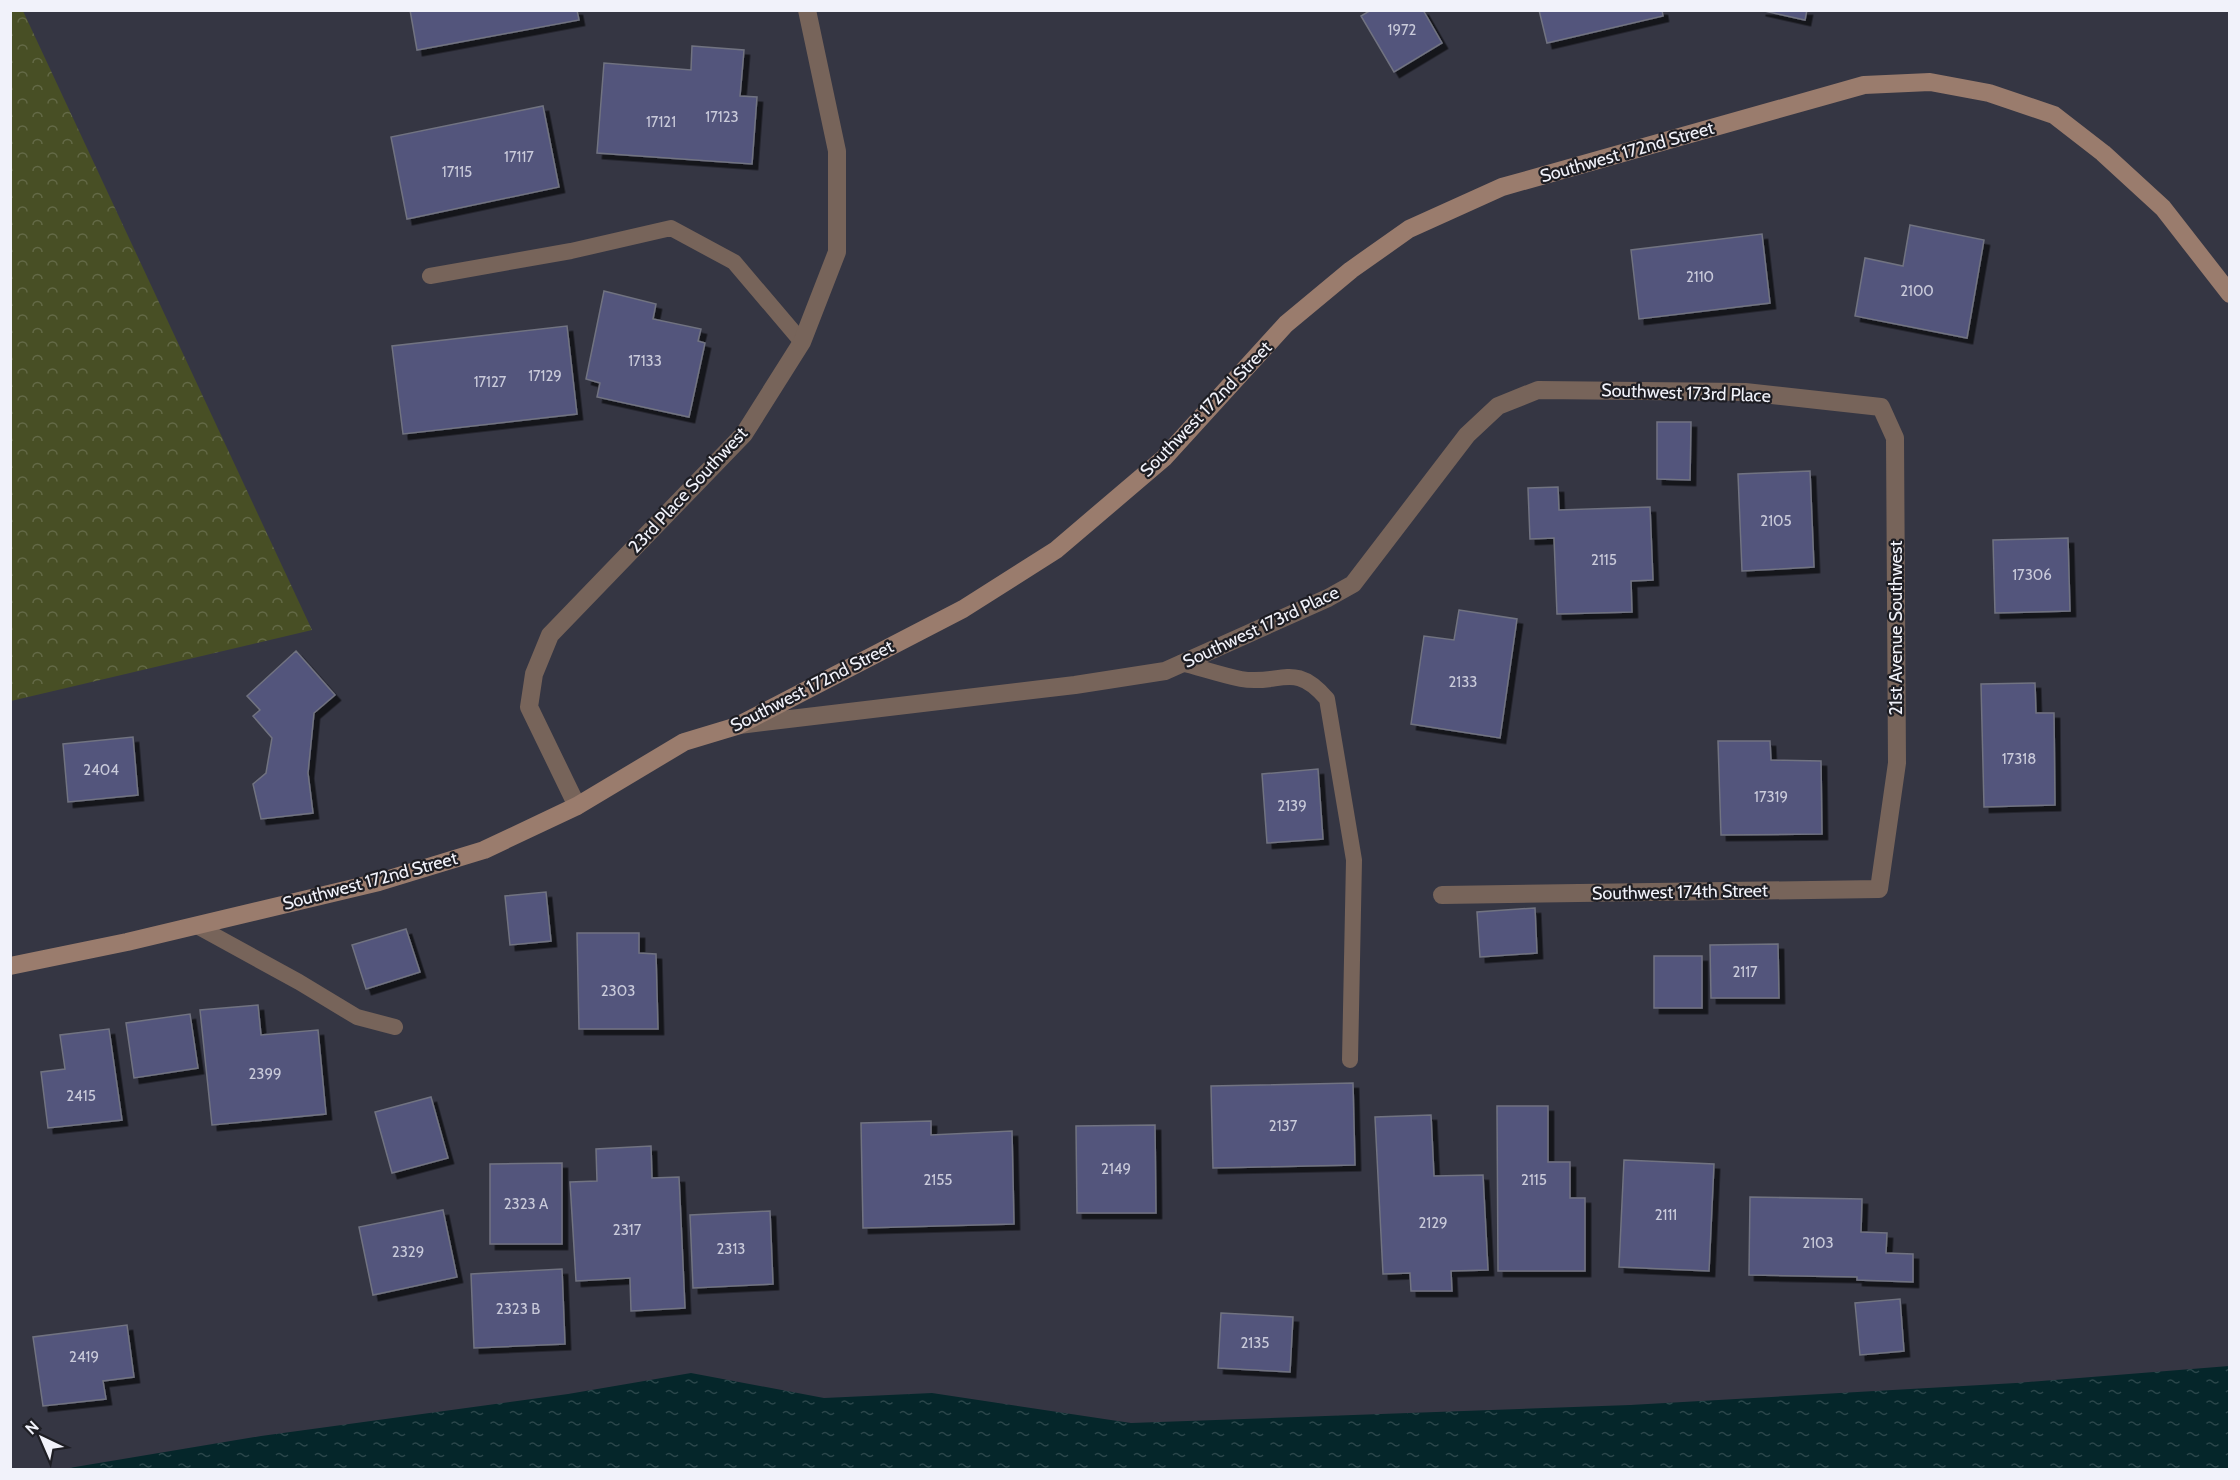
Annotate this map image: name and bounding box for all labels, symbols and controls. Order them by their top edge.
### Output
house number: 1972 [1388,21,1417,39]
house number: 17123 [705,108,739,126]
house number: 17121 [646,113,676,131]
street label: Southwest 172nd Street [1537,117,1717,187]
house number: 17117 [504,148,534,166]
house number: 17115 [442,163,472,181]
house number: 2110 [1686,268,1714,286]
house number: 2100 [1900,282,1934,300]
street label: Southwest 172nd Street [1136,337,1276,481]
house number: 17133 [628,352,662,370]
house number: 17129 [528,367,562,385]
house number: 17127 [474,373,507,391]
street label: Southwest 173rd Place [1601,379,1771,407]
street label: 23rd Place Southwest [624,422,752,558]
house number: 2105 [1760,512,1792,530]
street label: 21st Avenue Southwest [1885,540,1907,716]
house number: 2115 [1591,551,1617,569]
house number: 17306 [2012,566,2052,584]
street label: Southwest 173rd Place [1179,581,1343,673]
street label: Southwest 172nd Street [727,635,897,737]
house number: 2133 [1449,673,1477,691]
house number: 17318 [2002,750,2036,768]
house number: 2404 [83,761,119,779]
house number: 17319 [1754,788,1788,806]
house number: 2139 [1277,797,1307,815]
street label: Southwest 172nd Street [280,847,460,915]
street label: Southwest 174th Street [1592,879,1768,905]
house number: 2117 [1732,963,1758,981]
house number: 2303 [601,982,635,1000]
house number: 2399 [248,1065,282,1083]
house number: 2415 [66,1087,96,1105]
house number: 2137 [1269,1117,1298,1135]
house number: 2149 [1101,1160,1131,1178]
house number: 2155 [924,1171,952,1189]
house number: 2115 [1521,1171,1547,1189]
house number: 2323 A [504,1195,549,1213]
house number: 2111 [1655,1206,1677,1224]
house number: 2129 [1418,1214,1448,1232]
house number: 2317 [613,1221,642,1239]
house number: 2103 [1802,1234,1834,1252]
house number: 2313 [717,1240,745,1258]
house number: 2329 [392,1243,424,1261]
house number: 2323 B [496,1300,540,1318]
house number: 2135 [1241,1334,1269,1352]
house number: 2419 [69,1348,99,1366]
north arrow [12,1408,72,1468]
text: N [21,1417,43,1438]

